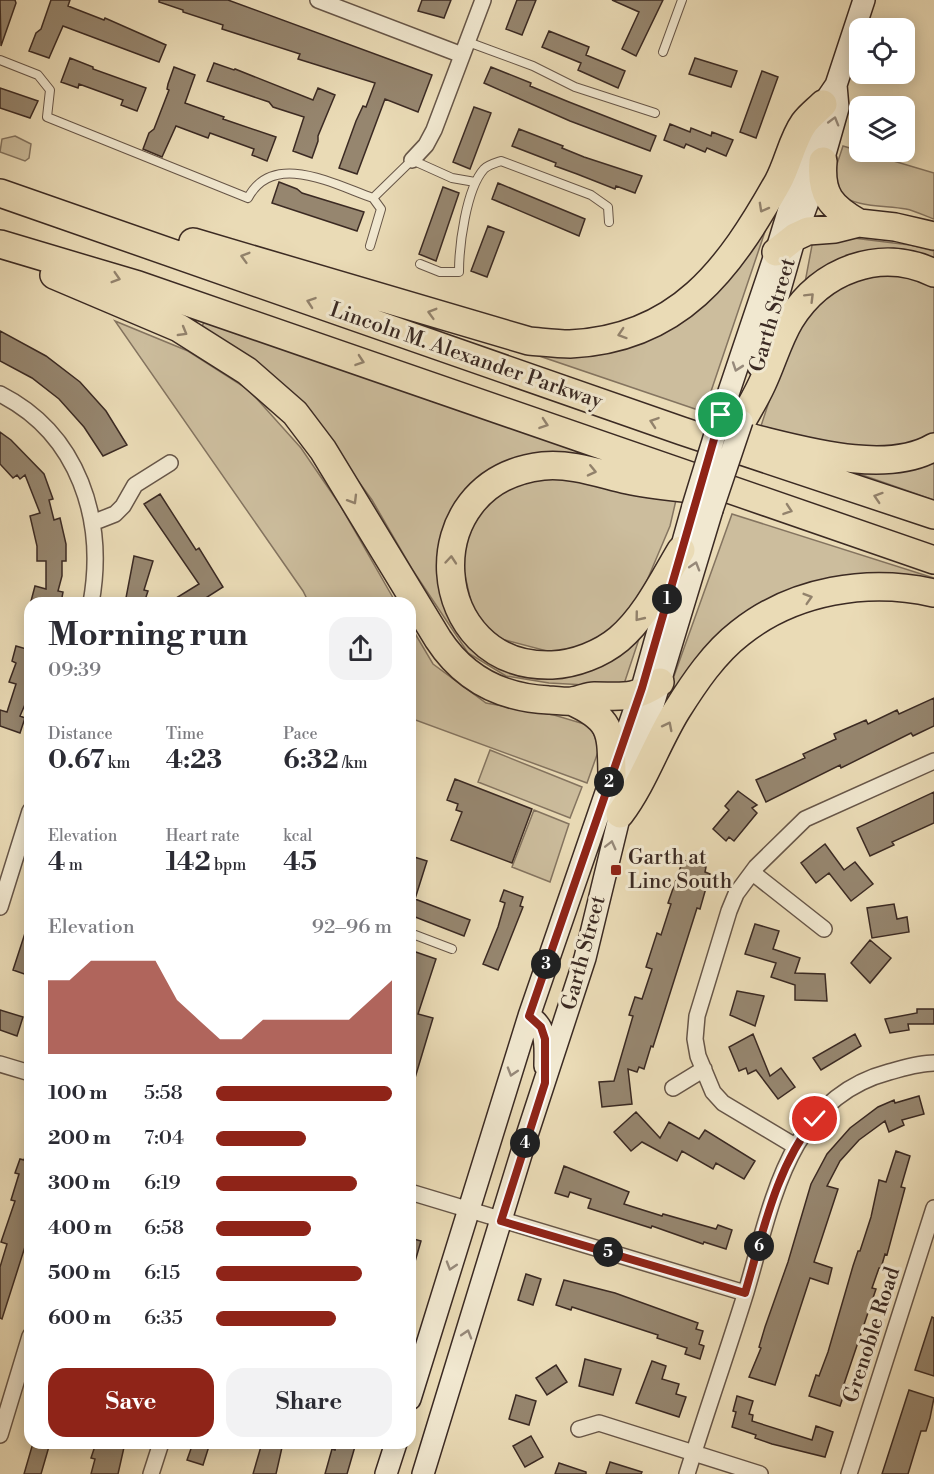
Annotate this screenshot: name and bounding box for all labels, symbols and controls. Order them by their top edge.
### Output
map controls [849,18,915,162]
button: locate [849,18,915,84]
button: layers [849,96,915,162]
one-way arrow [827,117,839,127]
one-way arrow [759,202,770,212]
one-way arrow [240,252,250,265]
street label: Garth Street [744,254,802,375]
one-way arrow [110,271,121,283]
one-way arrow [803,293,814,303]
one-way arrow [306,296,317,309]
street label: Lincoln M. Alexander Parkway [326,297,606,415]
one-way arrow [427,308,438,320]
one-way arrow [177,324,187,336]
one-way arrow [617,327,628,339]
one-way arrow [354,353,365,366]
one-way arrow [732,361,745,372]
pin [695,389,746,440]
icon: arrive [704,398,737,431]
one-way arrow [649,416,660,429]
one-way arrow [538,417,549,430]
one-way arrow [587,464,597,477]
one-way arrow [874,491,884,504]
one-way arrow [346,494,358,504]
one-way arrow [782,502,793,515]
one-way arrow [444,556,457,565]
one-way arrow [688,561,700,572]
pin: 1 [652,584,682,614]
text: 1 [663,589,671,609]
one-way arrow [802,593,813,605]
one-way arrow [635,610,646,621]
text: Morning run [48,615,248,656]
button: share [329,617,392,680]
text: 09:39 [48,658,101,683]
one-way arrow [661,722,673,733]
text: Distance [48,724,113,744]
text: Time [166,724,204,744]
text: Pace [283,724,318,744]
text: 0.67 [48,744,105,776]
text: 4:23 [166,744,222,776]
text: 6:32 [283,744,339,776]
text: km [105,753,130,773]
text: /km [339,753,367,773]
pin: 2 [594,767,624,797]
text: 2 [604,772,614,792]
text: Elevation [48,826,117,846]
text: Heart rate [166,826,240,846]
text: kcal [283,826,312,846]
one-way arrow [604,840,617,850]
place label: Garth at Linc South [628,845,733,895]
text: 4 [48,846,65,878]
text: 142 [166,846,211,878]
text: 45 [283,846,317,878]
text: m [65,855,83,875]
text: bpm [211,855,246,875]
marker: Garth at Linc South [609,863,623,877]
street label: Garth Street [556,892,612,1013]
text: Elevation [48,915,135,940]
text: 92–96 m [312,915,392,940]
pin: 3 [531,949,561,979]
text: 3 [541,954,551,974]
one-way arrow [507,1066,519,1077]
text: 100 m [48,1081,107,1106]
text: 5:58 [144,1081,183,1106]
pin [789,1093,840,1144]
icon: check [798,1102,831,1135]
text: 200 m [48,1126,111,1151]
text: 7:04 [144,1126,184,1151]
pin: 4 [510,1128,540,1158]
text: 4 [520,1133,530,1153]
text: 300 m [48,1171,111,1196]
text: 6:19 [144,1171,181,1196]
text: 400 m [48,1216,112,1241]
text: 6:58 [144,1216,184,1241]
pin: 6 [744,1231,774,1261]
text: 6 [754,1236,764,1256]
pin: 5 [593,1237,623,1267]
text: 5 [603,1242,613,1262]
text: 500 m [48,1261,111,1286]
text: 6:15 [144,1261,180,1286]
one-way arrow [446,1261,458,1271]
street label: Grenoble Road [838,1264,906,1406]
text: 600 m [48,1306,111,1331]
text: 6:35 [144,1306,183,1331]
one-way arrow [460,1329,472,1340]
button: Save [48,1368,214,1437]
button: Share [226,1368,392,1437]

